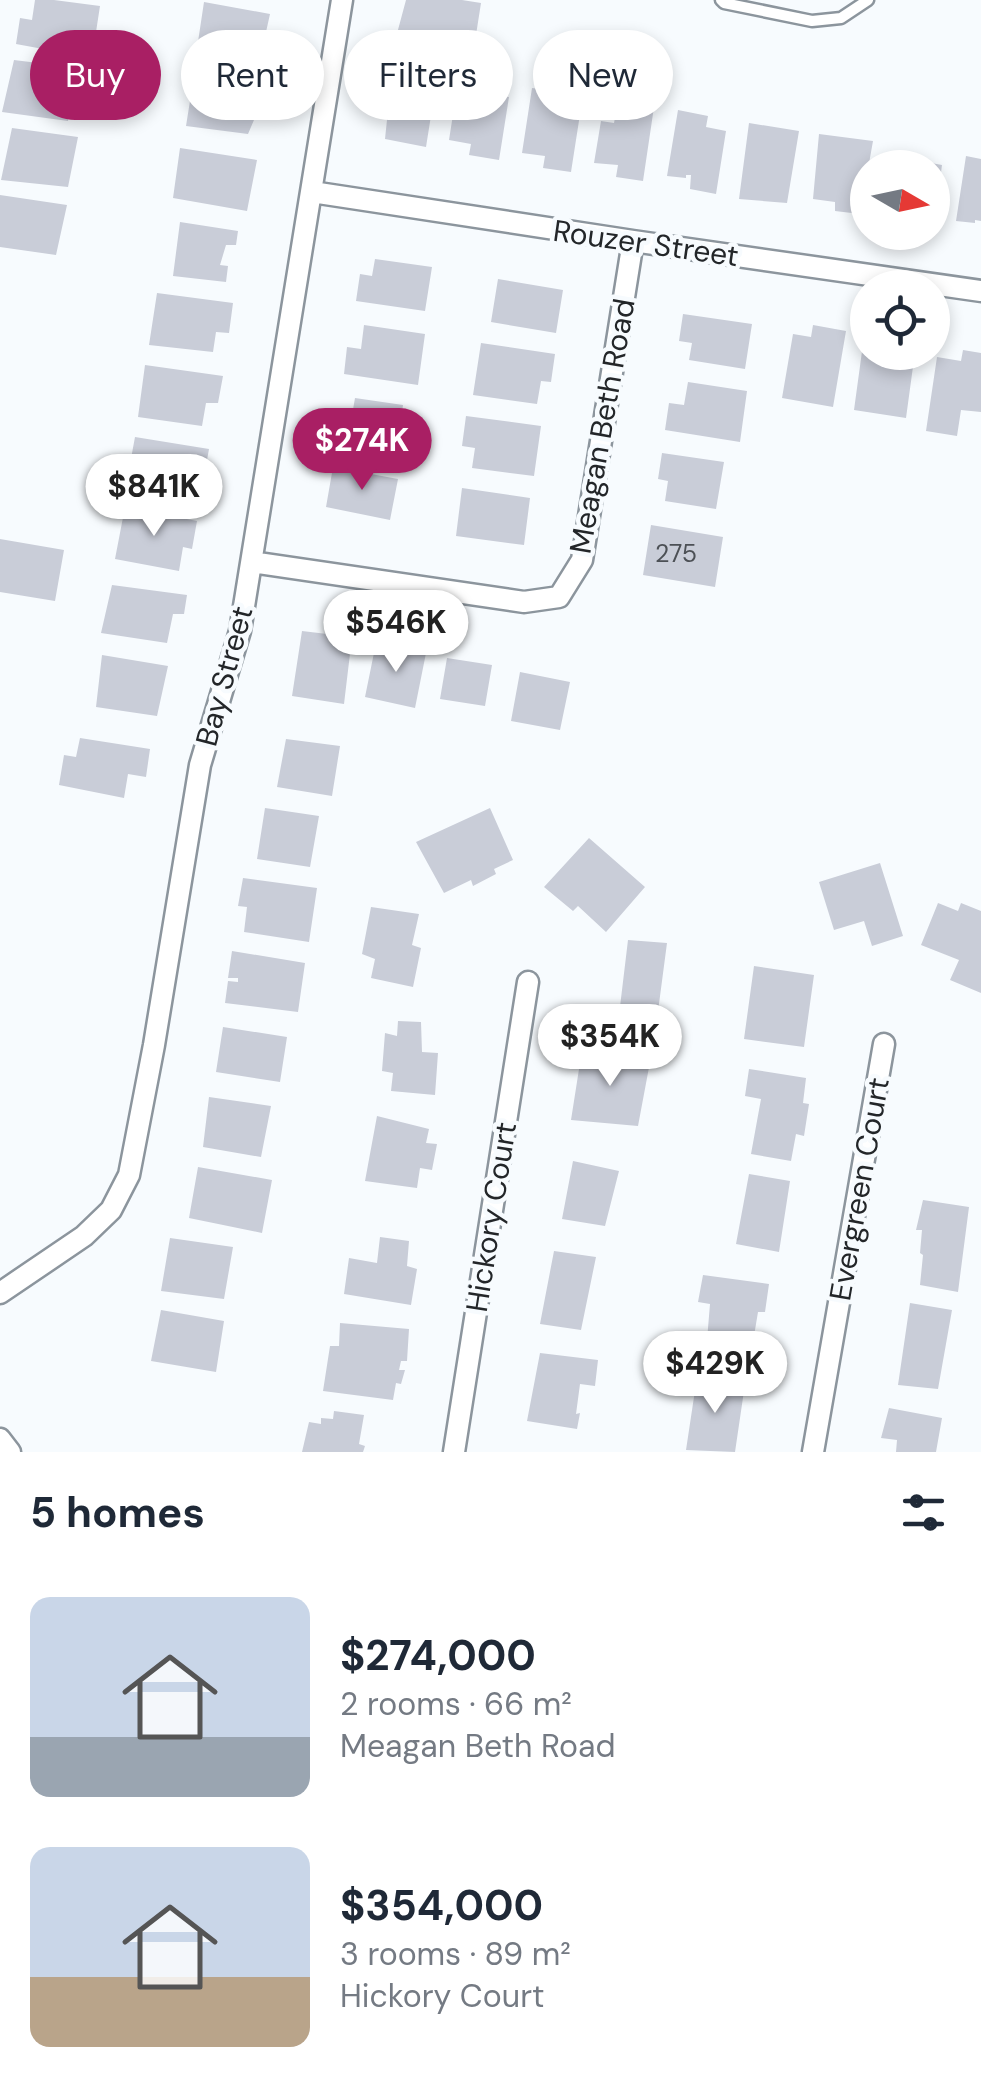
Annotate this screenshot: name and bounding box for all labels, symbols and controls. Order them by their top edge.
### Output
chip: Buy [30,30,161,120]
chip: Rent [181,30,324,120]
chip: Filters [344,30,513,120]
chip: New [533,30,673,120]
north arrow [850,150,950,250]
map controls [850,150,950,370]
street label: Rouzer Street [551,211,741,275]
button: locate [850,270,950,370]
street label: Meagan Beth Road [560,295,644,557]
pin: $274K [292,408,432,493]
text: $274K [315,419,409,461]
pin: $841K [84,454,224,539]
text: $841K [108,465,200,507]
house number: 275 [655,537,697,570]
pin: $546K [326,590,466,675]
text: $546K [345,601,447,643]
street label: Bay Street [187,602,261,750]
pin: $354K [540,1004,680,1089]
text: $354K [560,1015,660,1057]
street label: Evergreen Court [820,1074,898,1304]
street label: Hickory Court [457,1119,525,1315]
pin: $429K [645,1331,785,1416]
text: $429K [665,1342,765,1384]
text: 5 homes [30,1485,205,1540]
icon: filters [896,1485,951,1540]
text: $274,000 [340,1628,536,1683]
icon: home [110,1637,230,1757]
text: 2 rooms · 66 m² [340,1683,572,1725]
text: Meagan Beth Road [340,1725,616,1767]
text: $354,000 [340,1878,543,1933]
icon: home [110,1887,230,2007]
text: 3 rooms · 89 m² [340,1933,571,1975]
text: Hickory Court [340,1975,545,2017]

